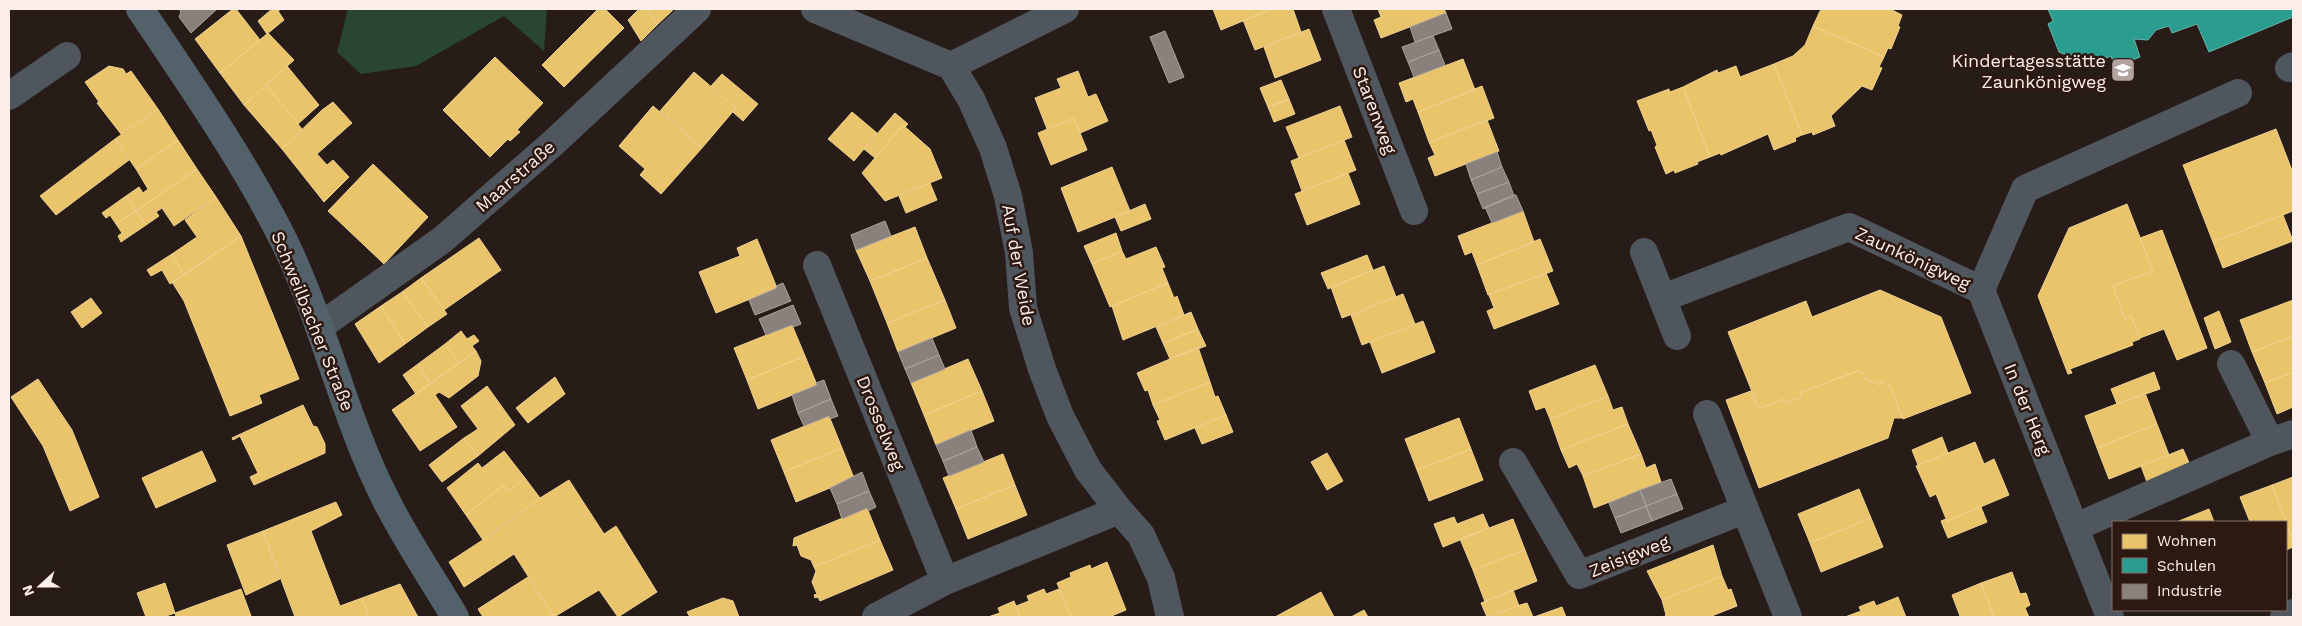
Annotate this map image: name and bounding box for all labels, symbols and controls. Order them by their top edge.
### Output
place label: Kindertagesstätte Zaunkönigweg [1951,50,2106,92]
school or university icon: Kindertagesstätte Zaunkönigweg [2110,57,2136,83]
street label: Starenweg [1349,63,1402,157]
street label: Maarstraße [471,136,559,216]
street label: Auf der Weide [998,203,1040,327]
street label: Zaunkönigweg [1852,222,1974,294]
street label: Schweilbacher Straße [267,228,359,414]
street label: In der Herg [2000,360,2056,458]
street label: Drosselweg [853,373,910,474]
legend [2112,521,2287,611]
street label: Zeisigweg [1586,530,1672,582]
text: Wohnen [2157,532,2216,550]
text: Schulen [2157,557,2216,575]
north arrow [15,561,65,611]
text: Industrie [2157,582,2222,600]
text: N [19,583,37,598]

